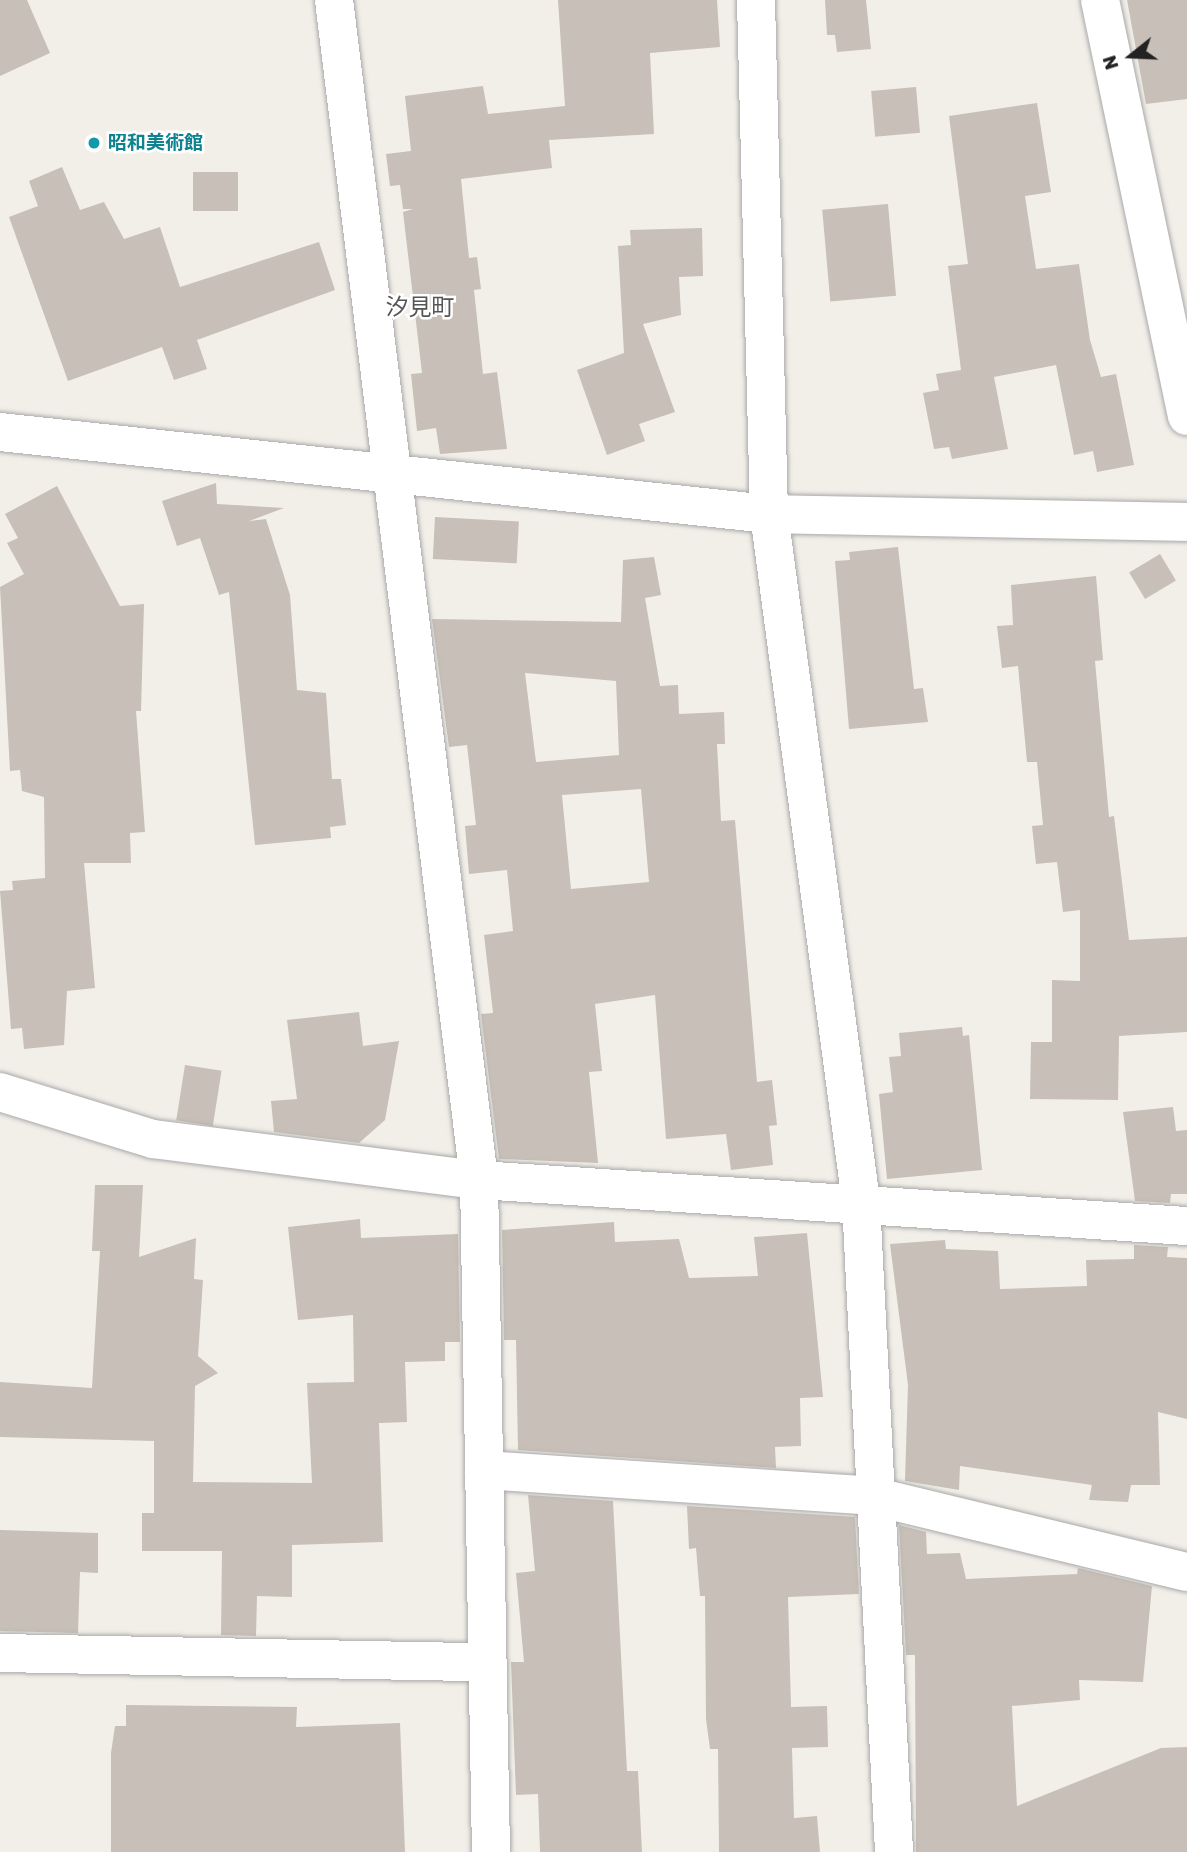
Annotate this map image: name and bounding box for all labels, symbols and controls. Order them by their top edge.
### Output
north arrow [1096,21,1166,91]
text: N [1098,53,1124,73]
place label: 昭和美術館 [108,132,203,154]
marker: 昭和美術館 [86,135,102,151]
district label: 汐見町 [386,293,454,321]

